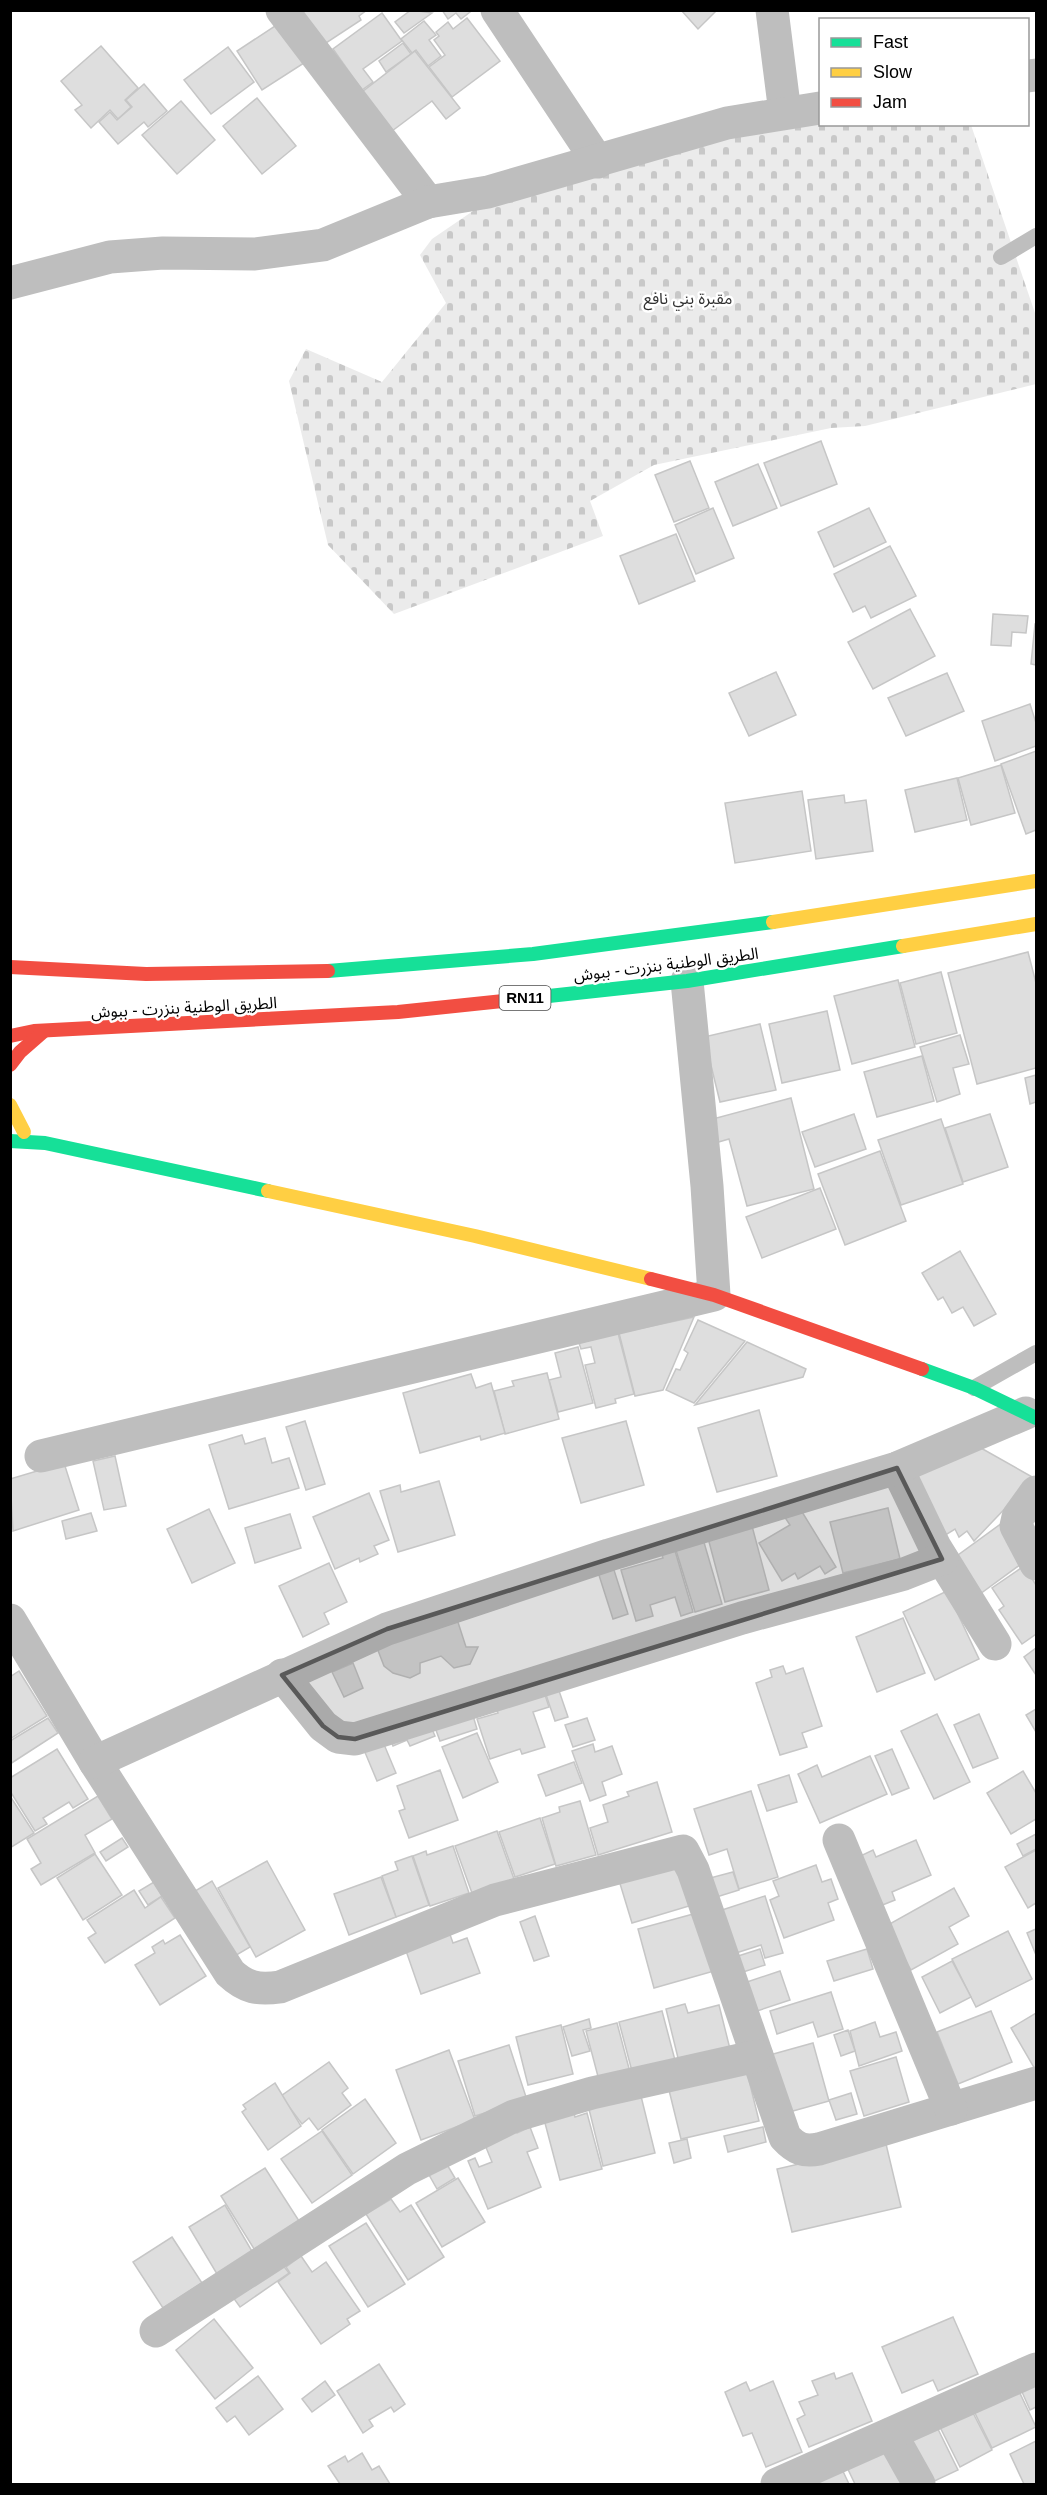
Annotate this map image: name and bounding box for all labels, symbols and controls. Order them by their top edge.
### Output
legend [819,18,1029,126]
text: Fast [873,32,908,52]
text: Slow [873,62,913,82]
text: Jam [873,92,907,112]
park label: مقبرة بني نافع [643,290,733,311]
street label: الطريق الوطنية بنزرت - ببوش [573,945,760,986]
road number: RN11 [500,986,550,1010]
street label: الطريق الوطنية بنزرت - ببوش [91,994,278,1023]

